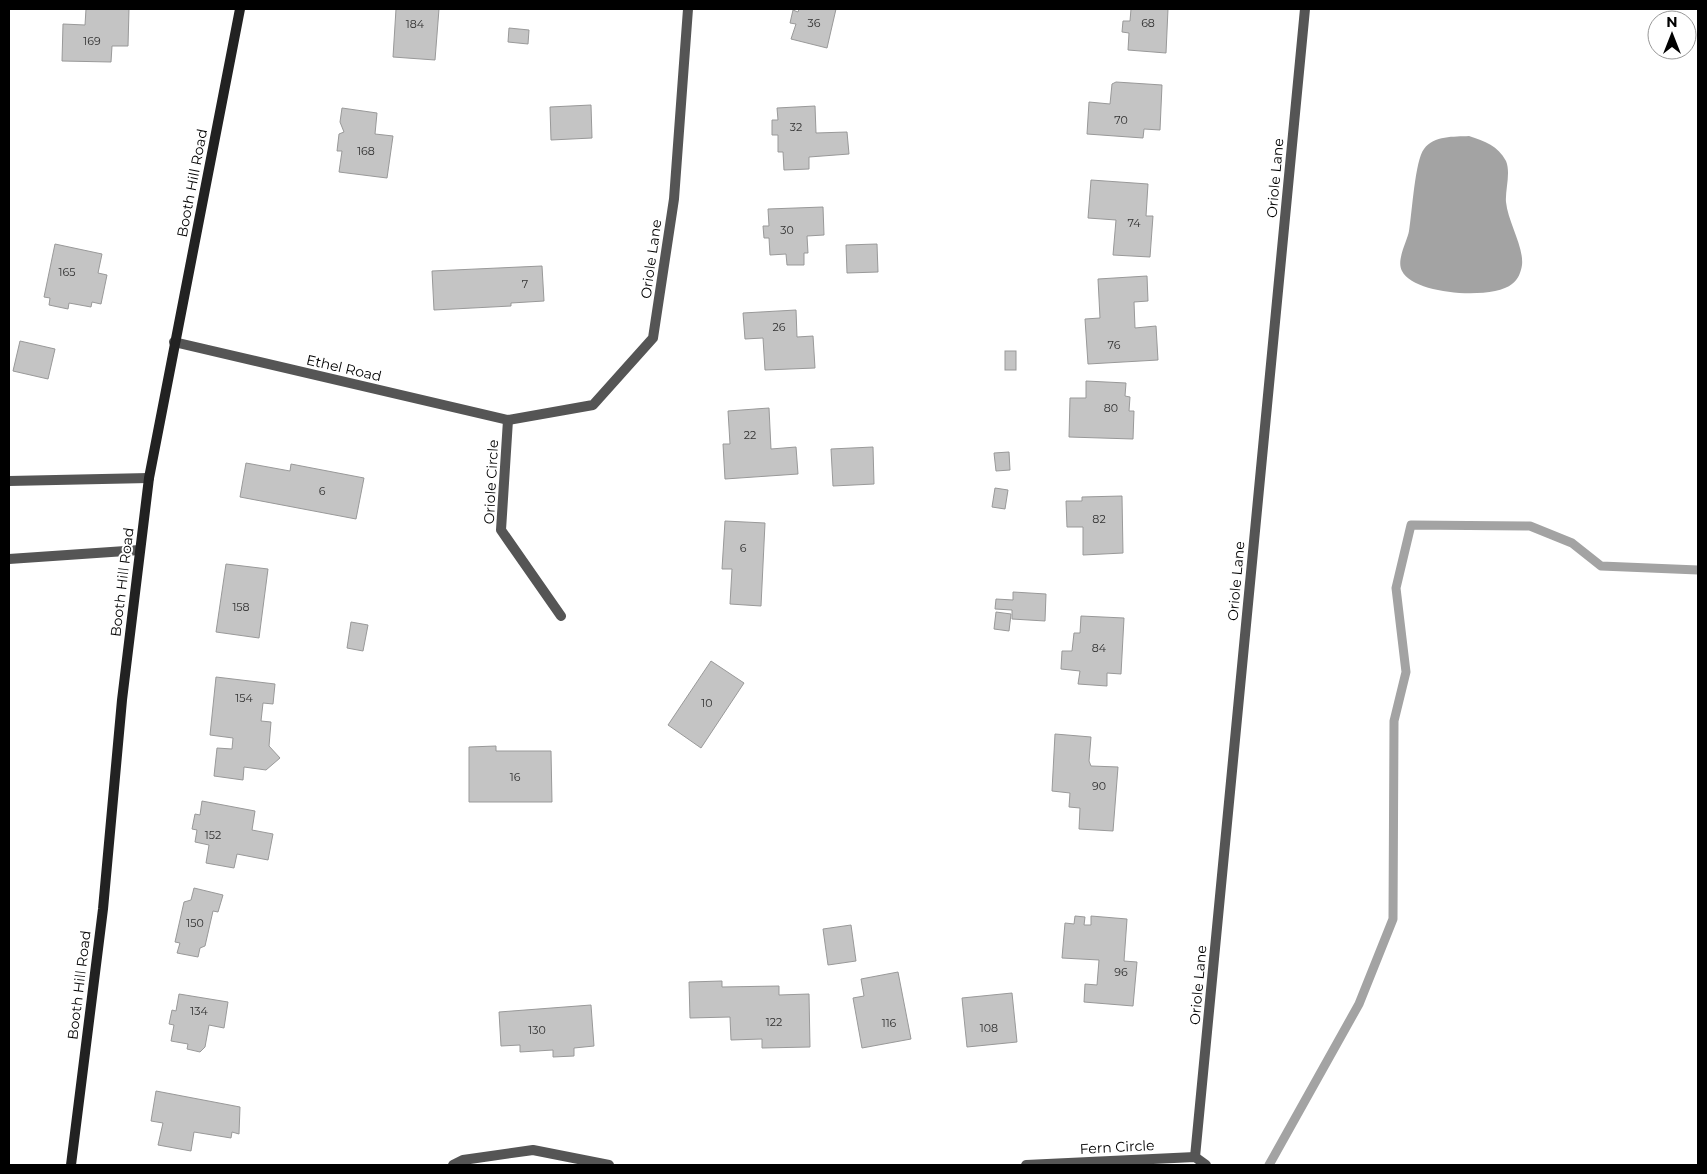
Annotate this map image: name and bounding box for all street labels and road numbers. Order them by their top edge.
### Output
street label: Booth Hill Road [173,127,211,239]
street label: Oriole Lane [1263,137,1287,219]
street label: Oriole Lane [637,218,665,300]
street label: Ethel Road [305,351,383,385]
street label: Oriole Circle [480,439,502,525]
street label: Booth Hill Road [106,526,138,638]
street label: Oriole Lane [1224,540,1248,622]
street label: Booth Hill Road [63,929,95,1041]
street label: Oriole Lane [1186,944,1210,1026]
street label: Fern Circle [1079,1136,1155,1158]

